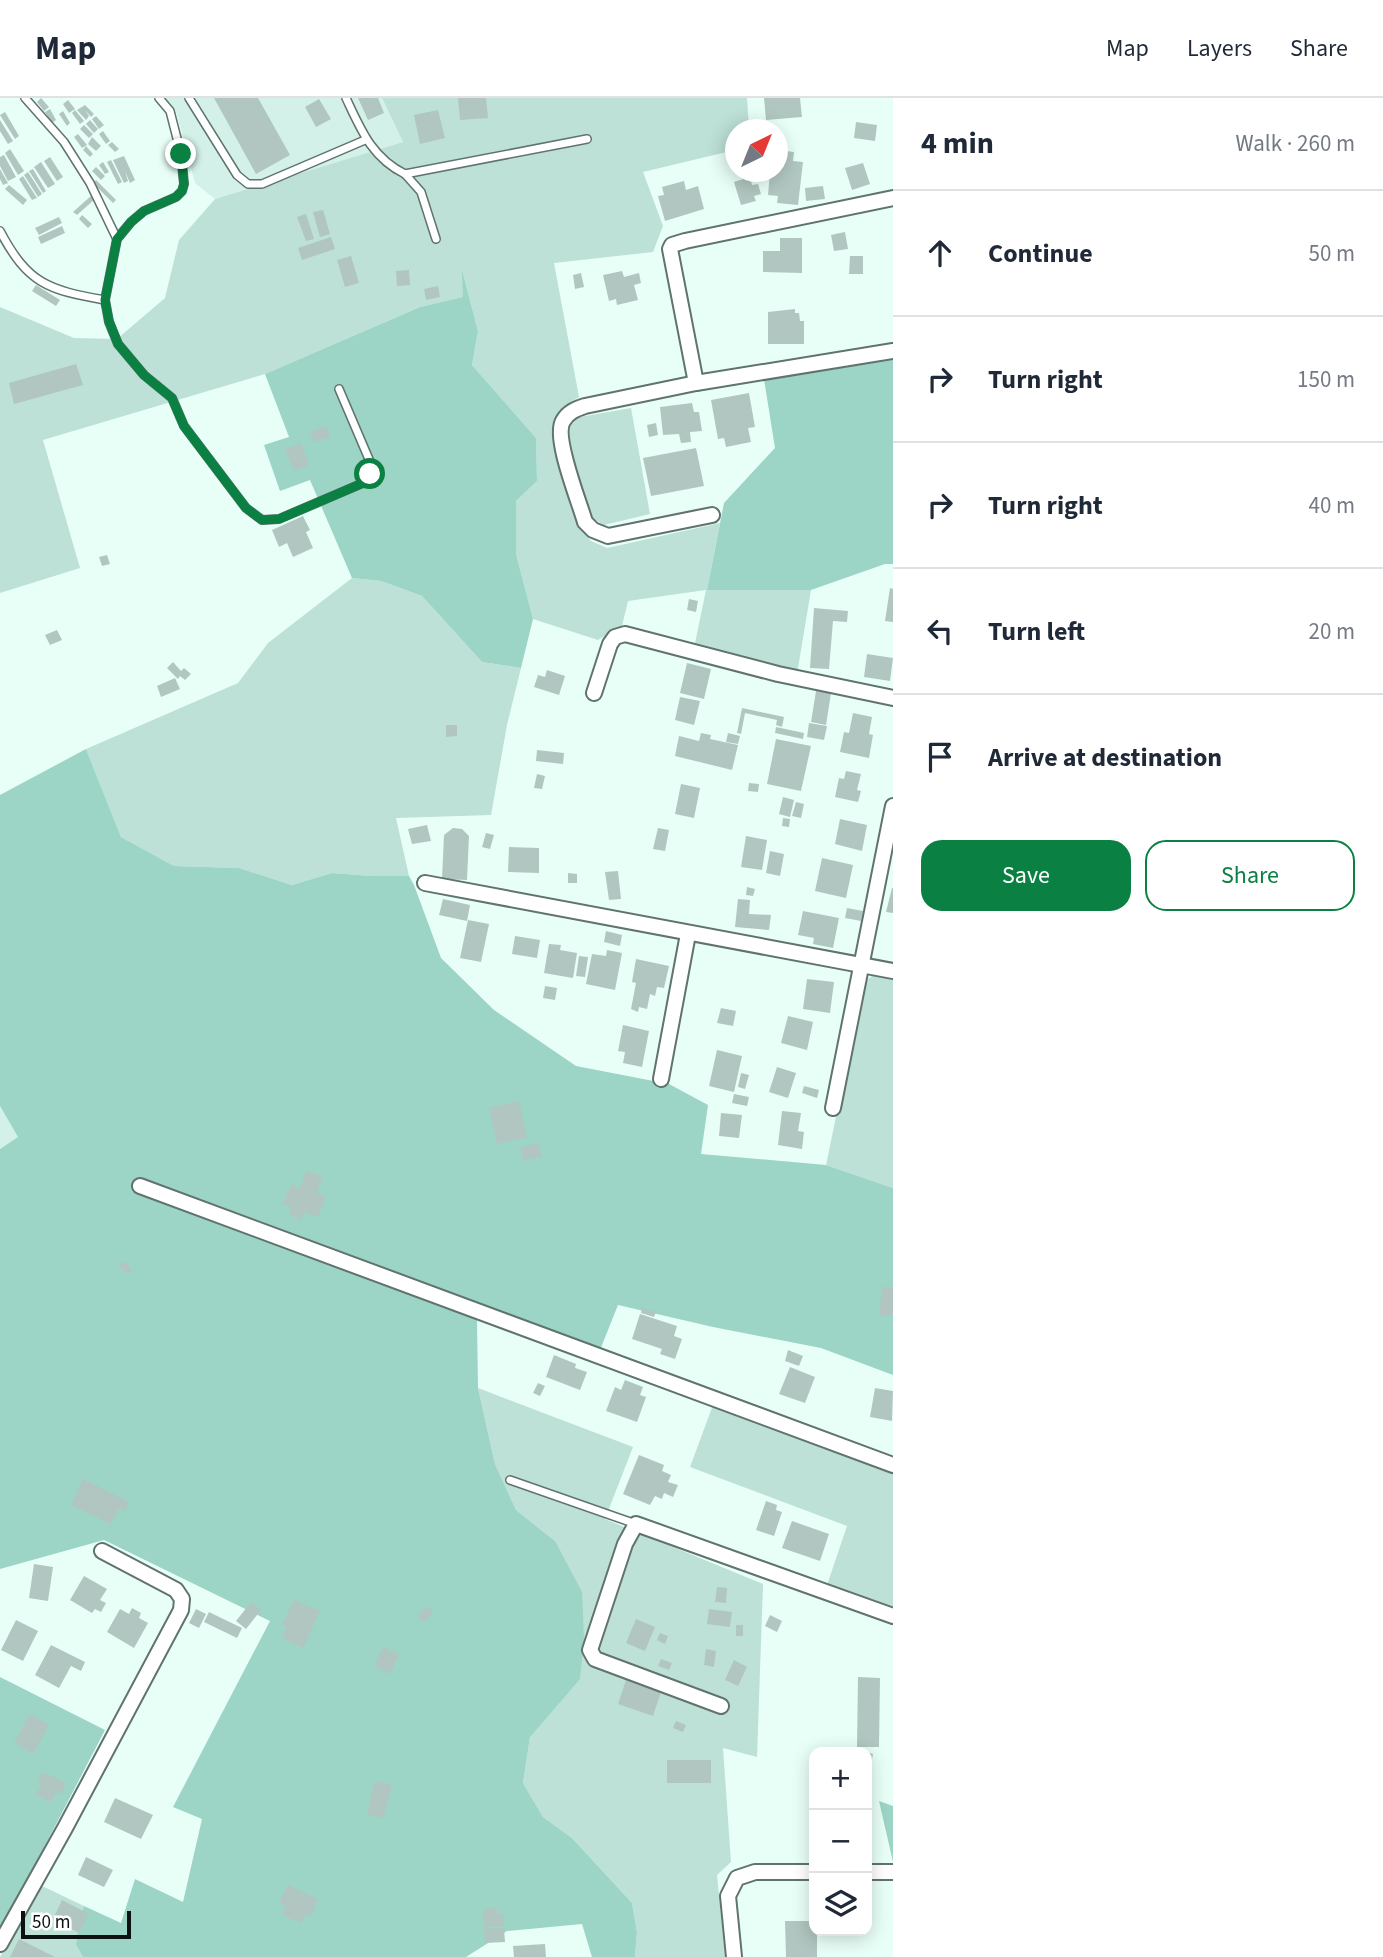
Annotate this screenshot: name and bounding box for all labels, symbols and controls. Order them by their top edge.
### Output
text: Map [35,25,96,72]
text: Map [1106,31,1149,66]
text: Layers [1187,31,1252,66]
text: Share [1290,31,1348,66]
north arrow [725,119,788,182]
text: 4 min [921,122,994,165]
text: Walk · 260 m [1236,127,1355,160]
route end [165,138,196,169]
icon: ahead [921,234,959,272]
text: Continue [988,235,1093,272]
text: 50 m [1308,237,1355,270]
icon: right [921,360,959,398]
text: Turn right [988,361,1103,398]
text: 150 m [1297,363,1355,396]
route start [354,458,385,489]
icon: right [921,486,959,524]
text: Turn right [988,487,1103,524]
text: 40 m [1308,489,1355,522]
icon: left [921,612,959,650]
text: Turn left [988,613,1085,650]
text: 20 m [1308,615,1355,648]
icon: arrive [921,738,959,776]
text: Arrive at destination [988,739,1222,776]
button: Save [921,840,1131,911]
button: Share [1145,840,1355,911]
map controls [809,1747,872,1936]
button: + [809,1747,872,1810]
button: − [809,1810,872,1873]
button: layers [809,1873,872,1936]
scale bar [21,1908,131,1940]
text: 50 m [32,1909,70,1936]

